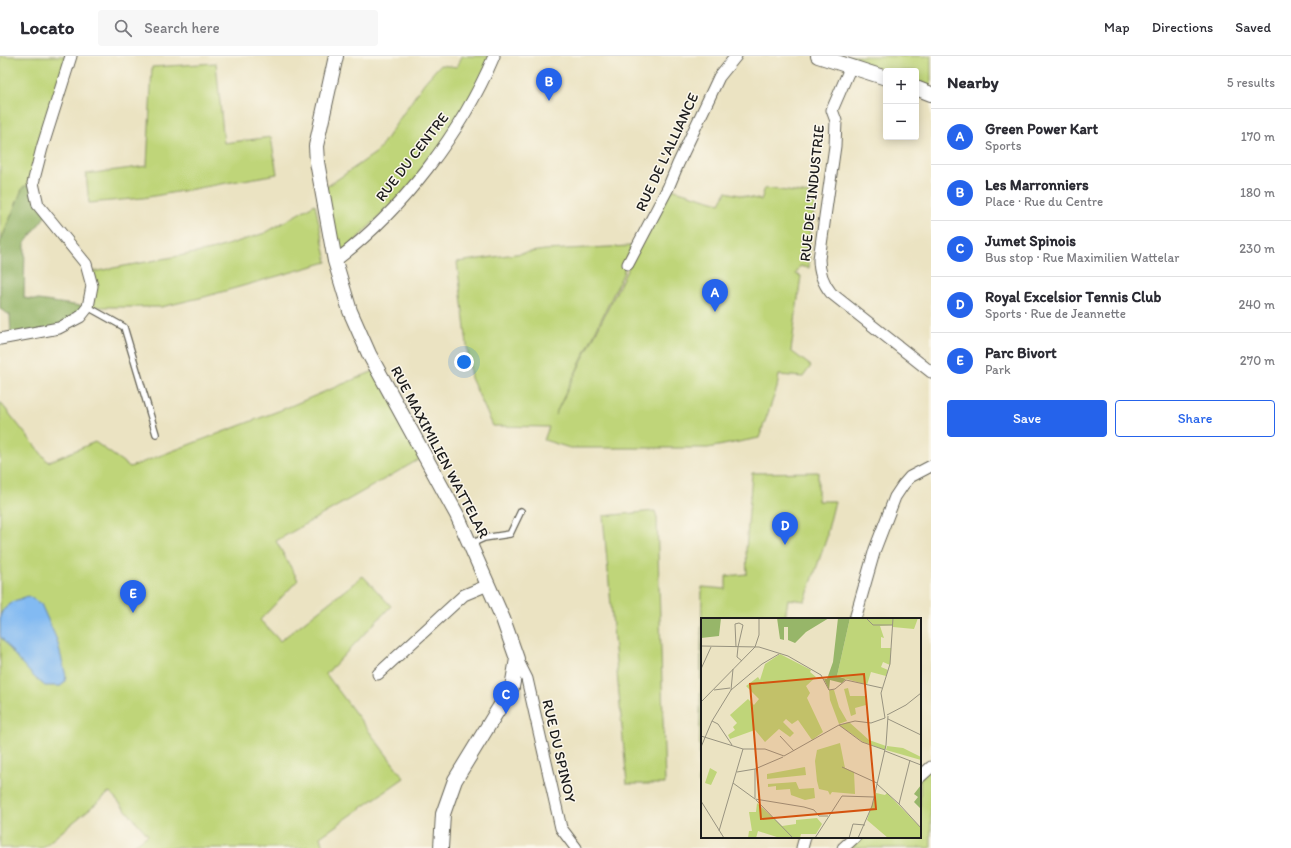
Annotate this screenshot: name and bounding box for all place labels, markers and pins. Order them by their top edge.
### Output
pin: B [536,68,562,101]
pin: A [702,279,728,312]
pin: D [772,512,798,545]
pin: E [120,580,146,613]
pin: C [493,681,519,714]

